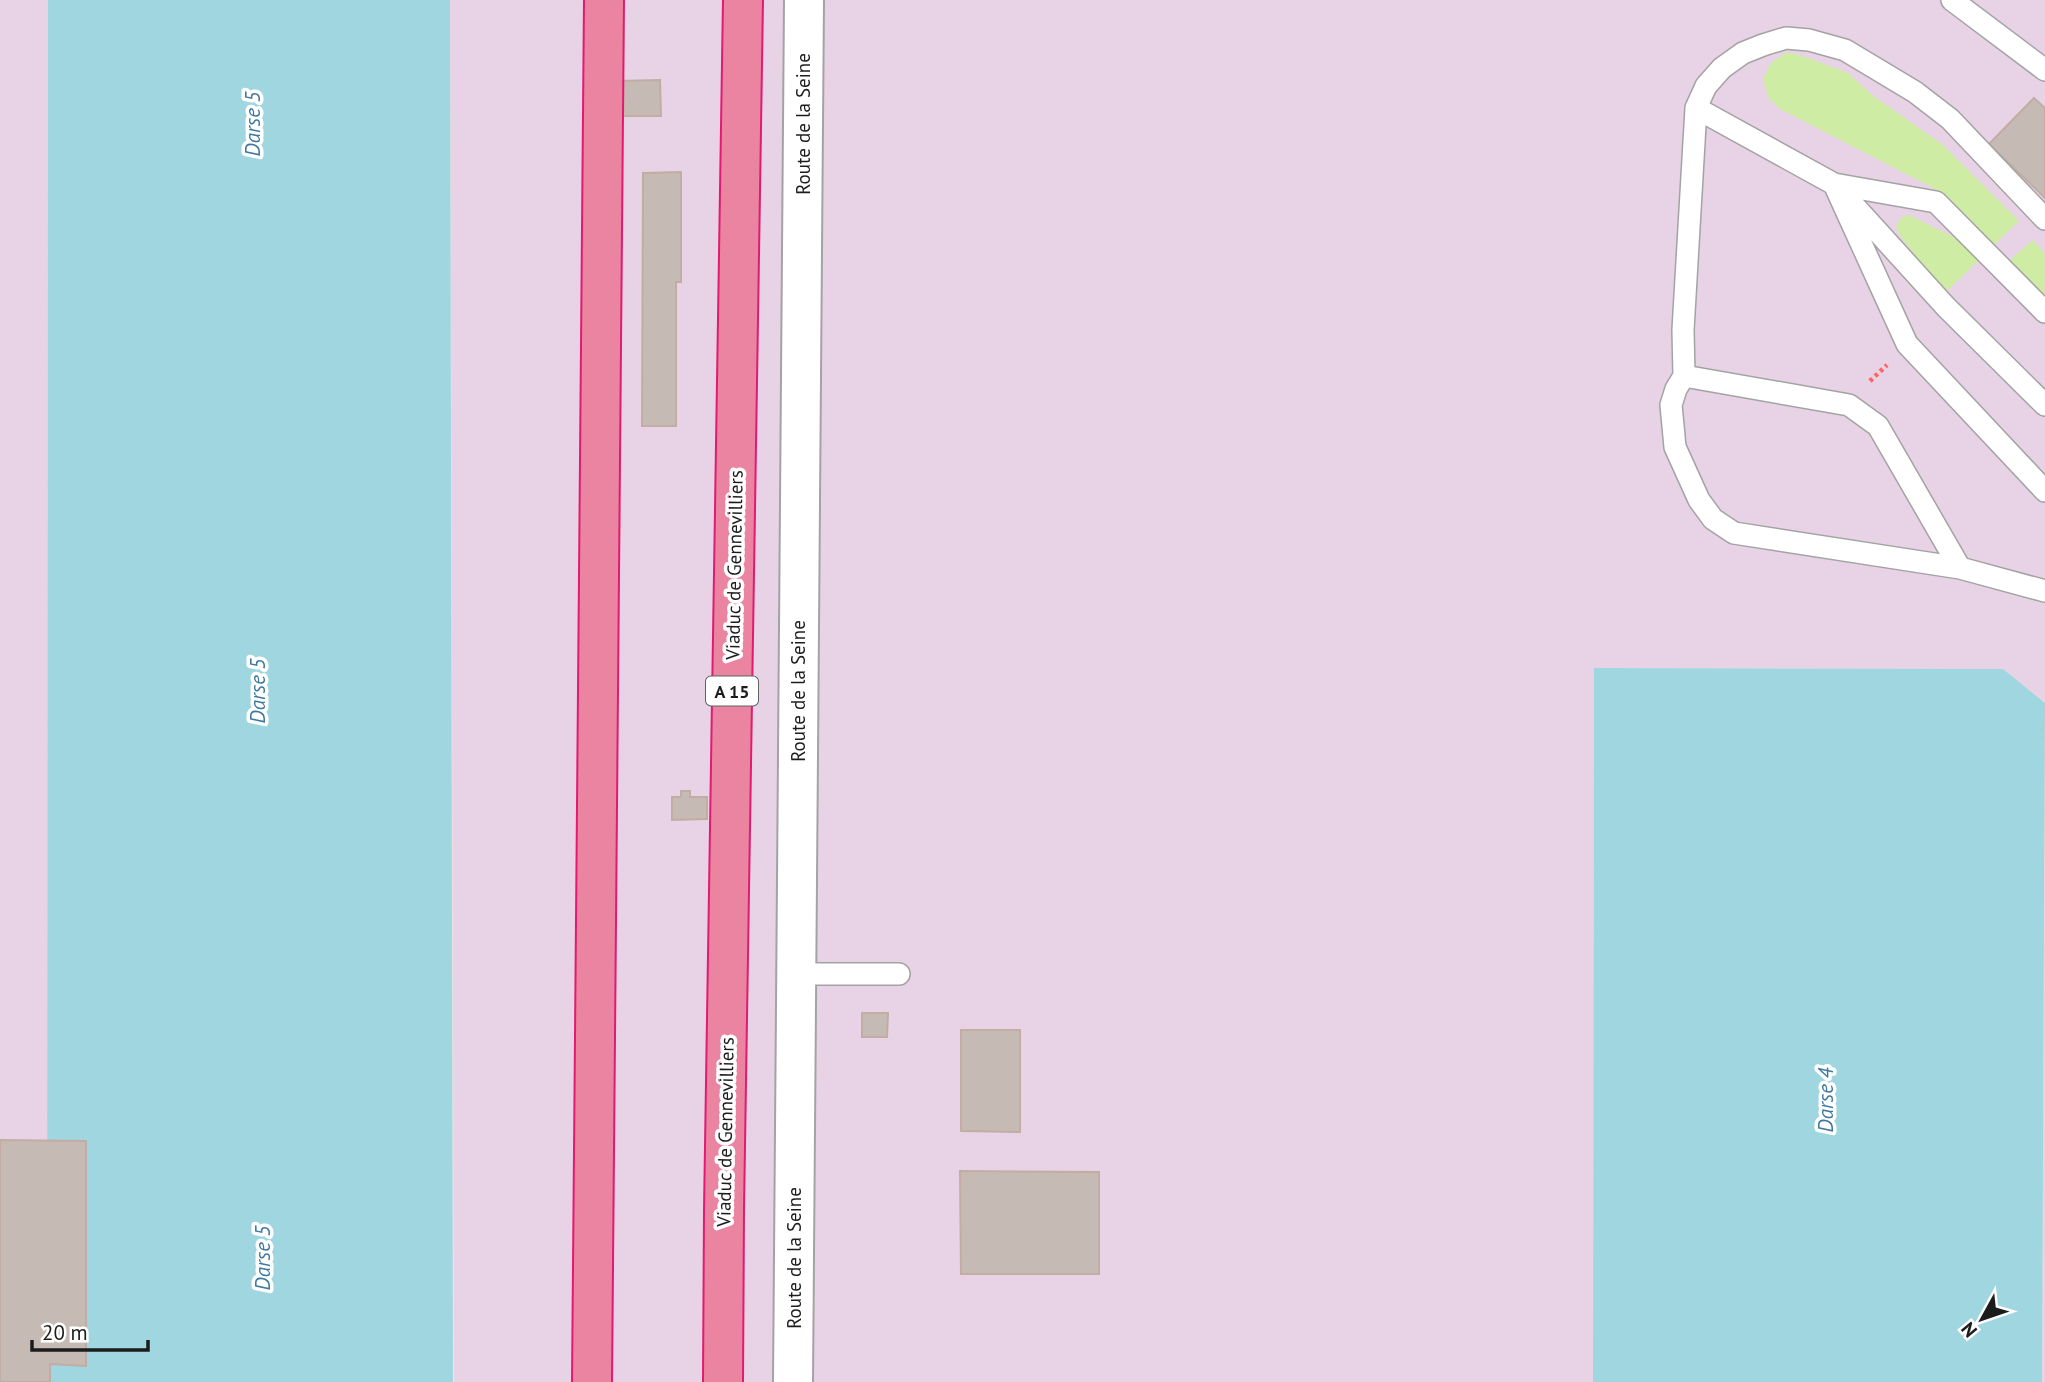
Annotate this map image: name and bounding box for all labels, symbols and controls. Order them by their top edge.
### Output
street label: Route de la Seine [791,53,815,195]
water label: Darse 5 [239,91,266,156]
street label: Viaduc de Gennevilliers [720,470,748,661]
street label: Route de la Seine [786,620,810,762]
water label: Darse 5 [244,658,271,723]
road number: A 15 [706,676,758,706]
street label: Viaduc de Gennevilliers [711,1037,739,1228]
water label: Darse 4 [1812,1067,1839,1132]
street label: Route de la Seine [782,1187,806,1329]
water label: Darse 5 [249,1225,276,1290]
north arrow [1947,1284,2017,1354]
scale bar [32,1308,147,1352]
text: N [1956,1317,1982,1342]
text: 20 m [42,1319,88,1346]

